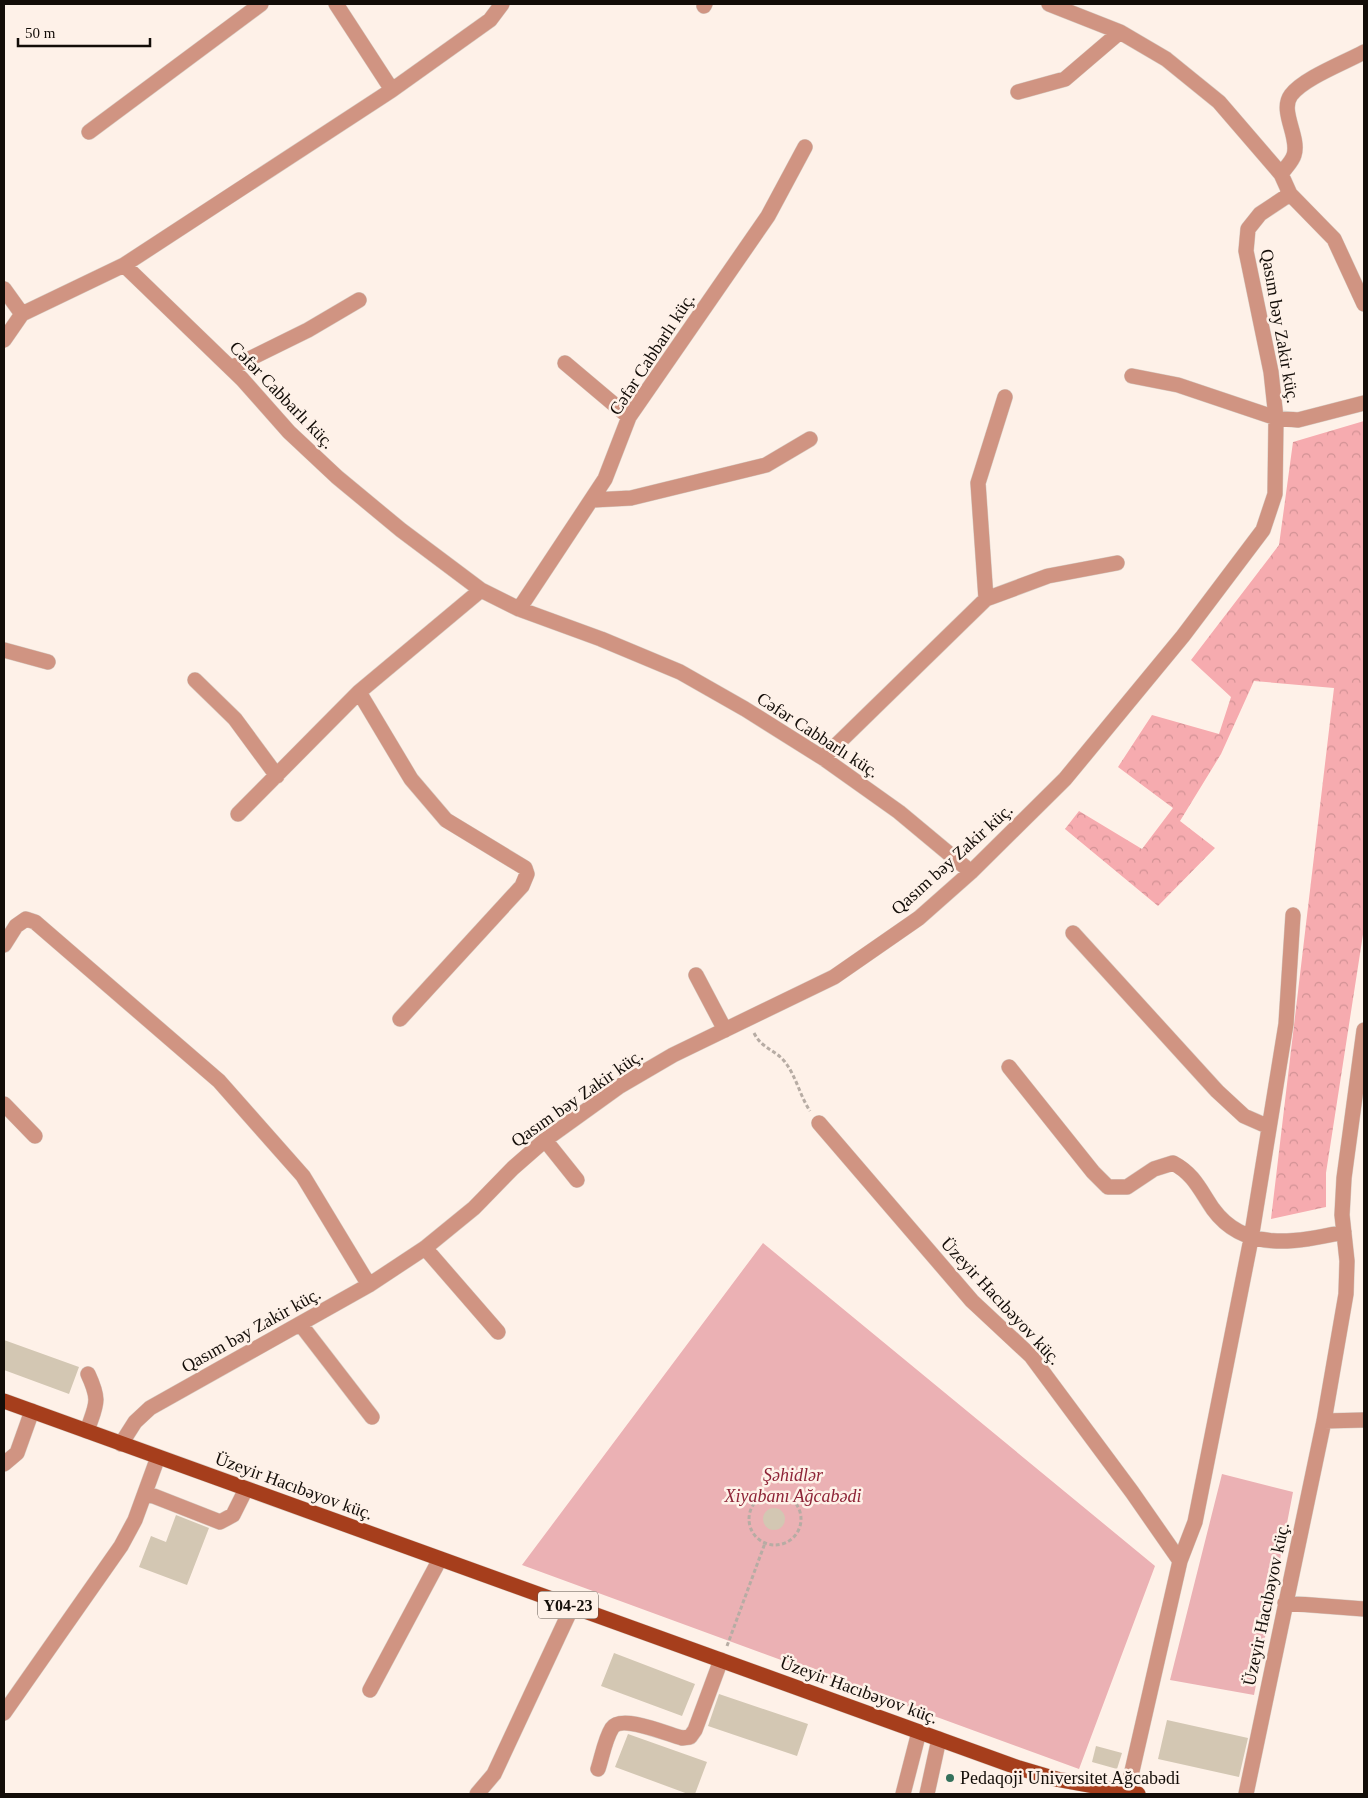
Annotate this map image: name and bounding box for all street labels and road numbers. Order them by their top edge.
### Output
street label: Qasım bəy Zakir küç. [1257,247,1303,405]
street label: Cəfər Cabbarlı küç. [605,289,699,419]
street label: Cəfər Cabbarlı küç. [226,337,338,453]
street label: Cəfər Cabbarlı küç. [753,688,883,782]
street label: Qasım bəy Zakir küç. [887,799,1017,919]
street label: Qasım bəy Zakir küç. [507,1045,647,1151]
street label: Üzeyir Hacıbəyov küç. [937,1233,1065,1369]
street label: Qasım bəy Zakir küç. [178,1283,324,1377]
street label: Üzeyir Hacıbəyov küç. [212,1448,376,1524]
street label: Üzeyir Hacıbəyov küç. [1239,1521,1293,1687]
road number: Y04-23 [538,1592,598,1618]
street label: Üzeyir Hacıbəyov küç. [777,1652,941,1728]

